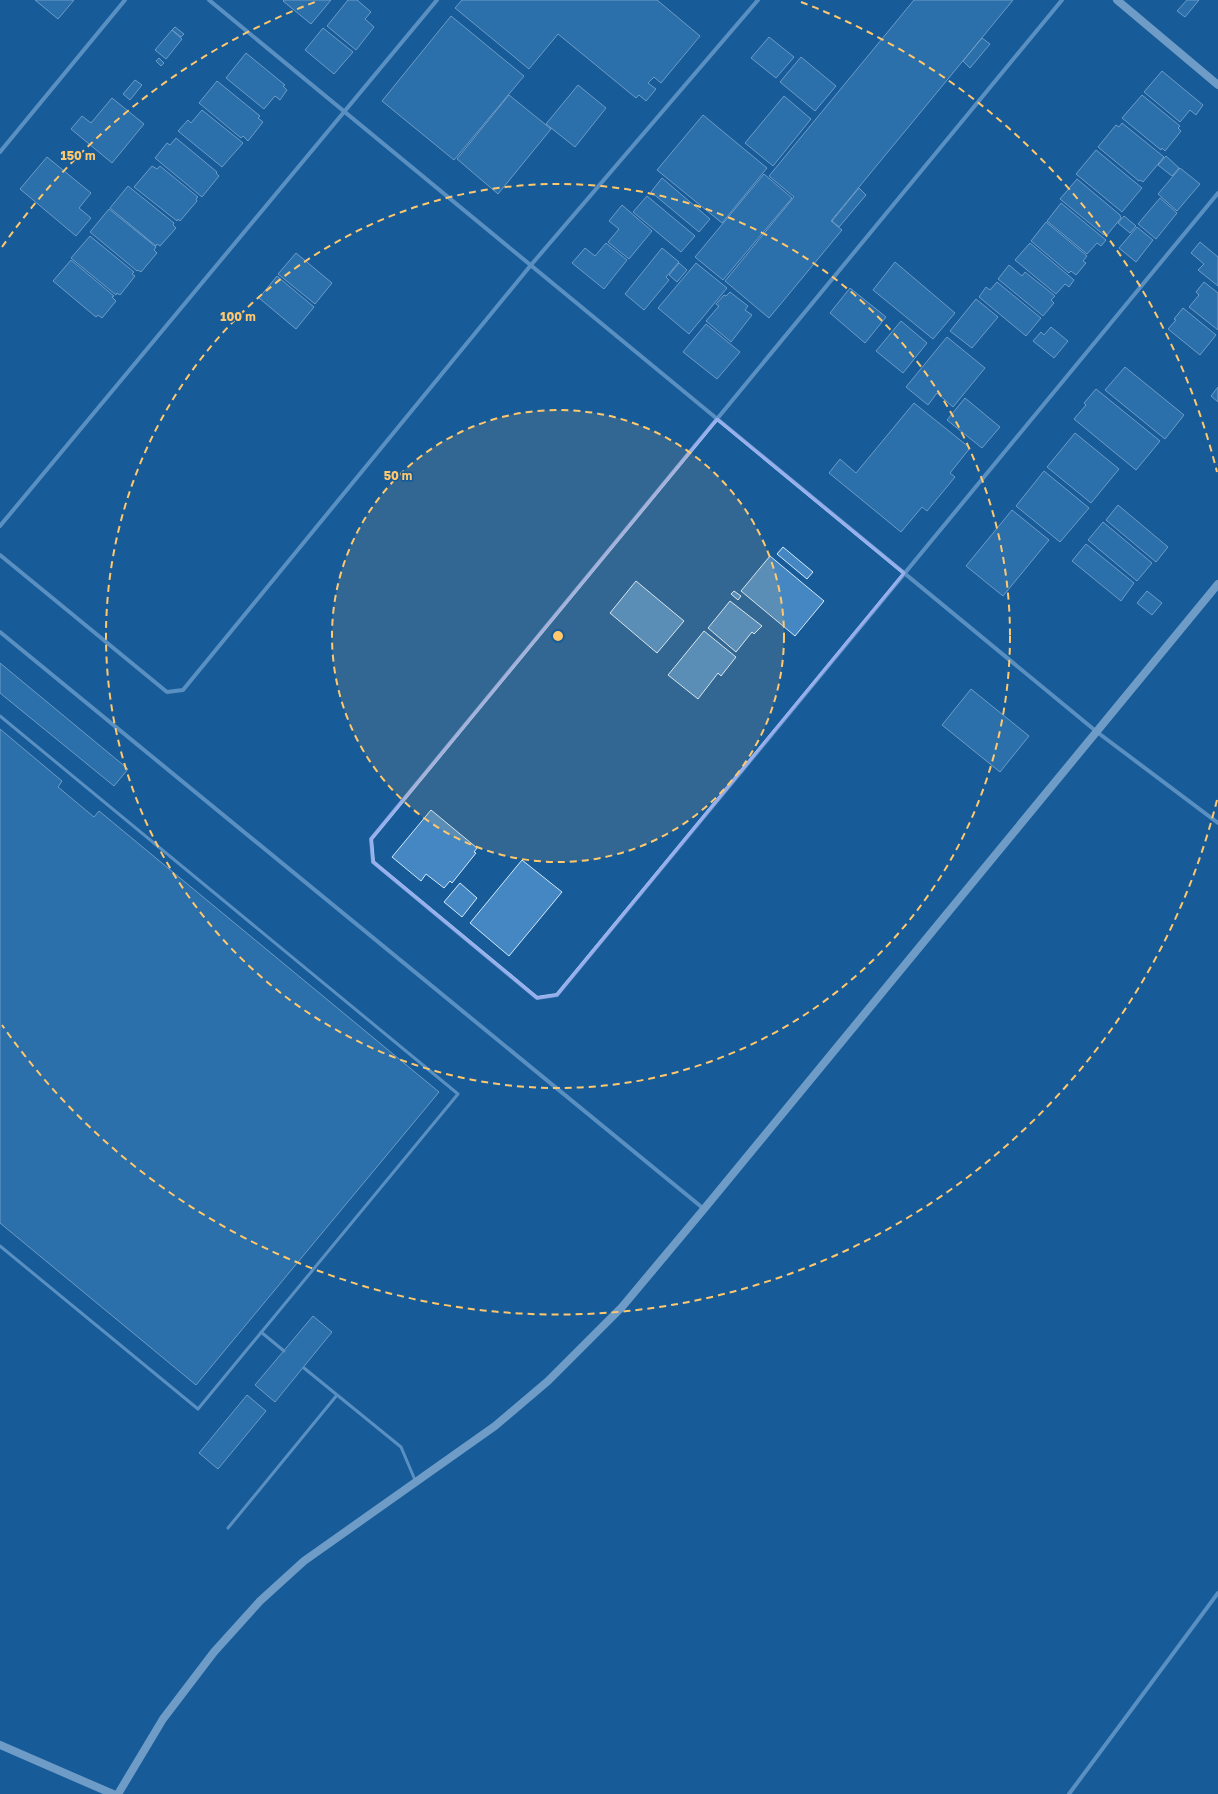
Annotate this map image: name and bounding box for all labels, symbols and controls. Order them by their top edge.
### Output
text: 150 m [61,148,95,163]
text: 100 m [220,309,256,324]
text: 50 m [384,468,412,483]
centre of rings [551,629,565,643]

